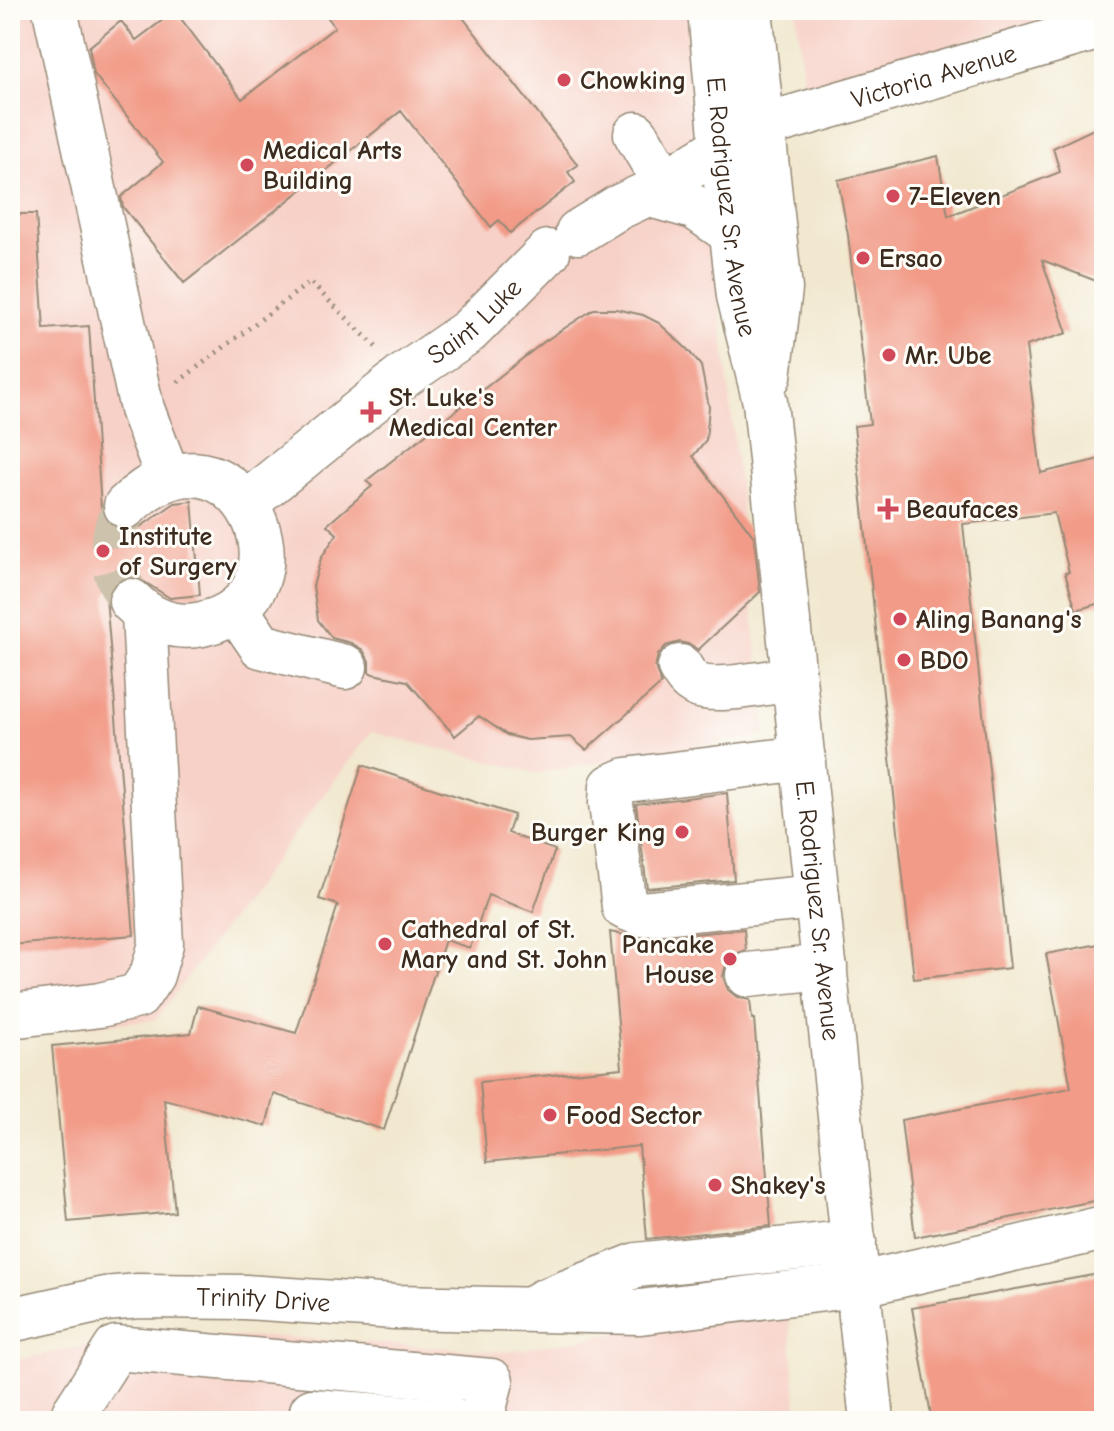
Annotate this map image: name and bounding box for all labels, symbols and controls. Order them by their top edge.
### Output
street label: Victoria Avenue [848,38,1020,115]
place label: Chowking [580,66,686,96]
marker: Chowking [555,71,573,89]
street label: E. Rodriguez Sr. Avenue [700,76,762,340]
place label: Medical Arts Building [263,136,402,196]
marker: Medical Arts Building [238,156,256,174]
place label: 7-Eleven [909,182,1001,212]
marker: 7-Eleven [884,187,902,205]
place label: Ersao [879,244,943,274]
marker: Ersao [854,249,872,267]
street label: Saint Luke [422,273,528,371]
place label: Mr. Ube [905,341,992,371]
marker: Mr. Ube [880,346,898,364]
place label: St. Luke's Medical Center [389,383,558,443]
marker: St. Luke's Medical Center [360,401,382,423]
place label: Beaufaces [906,495,1018,525]
marker: Beaufaces [877,498,899,520]
place label: Institute of Surgery [119,522,237,582]
marker: Institute of Surgery [94,542,112,560]
place label: Aling Banang's [916,605,1082,635]
marker: Aling Banang's [891,610,909,628]
place label: BDO [920,646,969,676]
marker: BDO [895,651,913,669]
street label: E. Rodriguez Sr. Avenue [789,779,846,1042]
place label: Burger King [531,818,666,848]
marker: Burger King [673,823,691,841]
place label: Cathedral of St. Mary and St. John [401,915,607,975]
place label: Pancake House [622,930,714,990]
marker: Cathedral of St. Mary and St. John [376,935,394,953]
marker: Pancake House [721,950,739,968]
place label: Food Sector [566,1101,702,1131]
marker: Food Sector [541,1106,559,1124]
place label: Shakey's [731,1171,825,1201]
marker: Shakey's [706,1176,724,1194]
street label: Trinity Drive [196,1283,331,1319]

